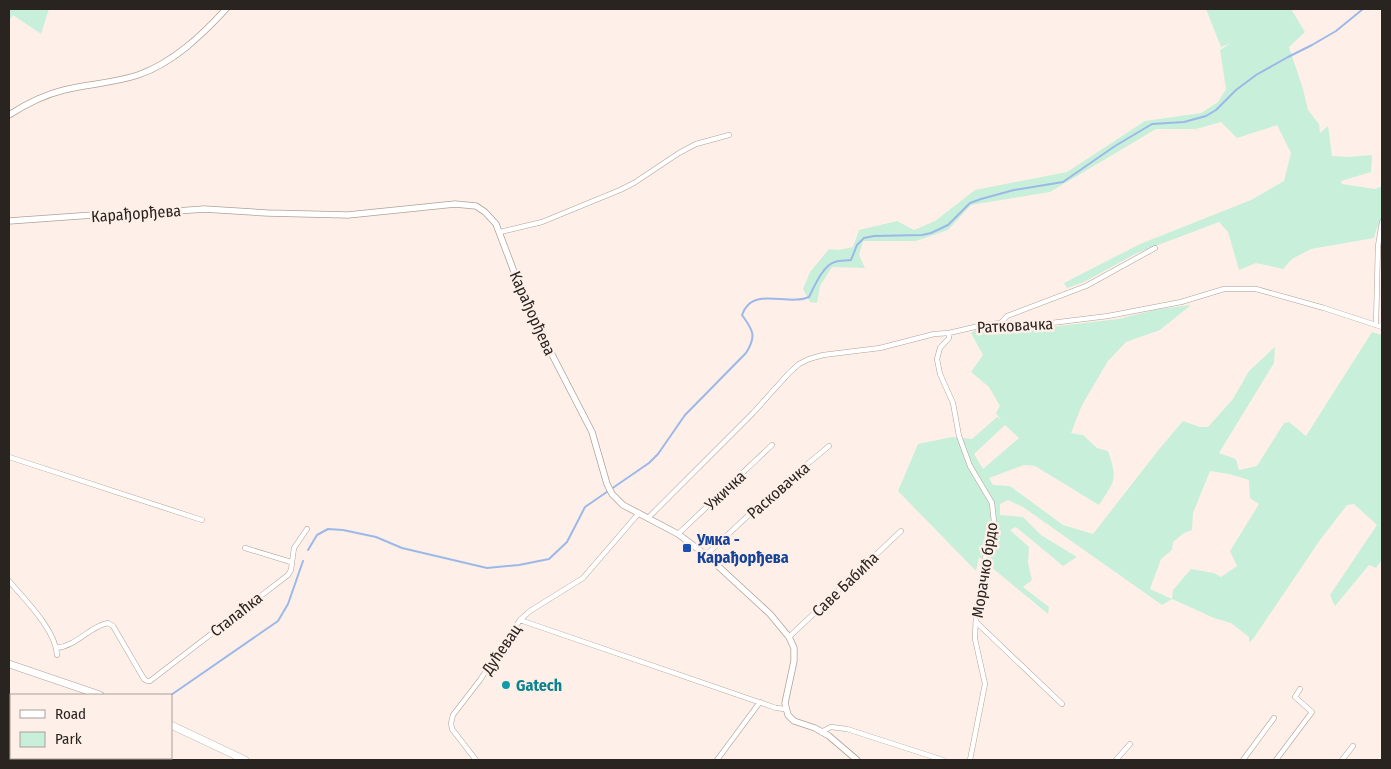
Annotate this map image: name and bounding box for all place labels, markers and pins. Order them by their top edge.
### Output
place label: Умка - Карађорђева [696,530,789,567]
marker: Умка - Карађорђева [681,542,693,554]
place label: Gatech [516,676,562,695]
marker: Gatech [500,679,512,691]

